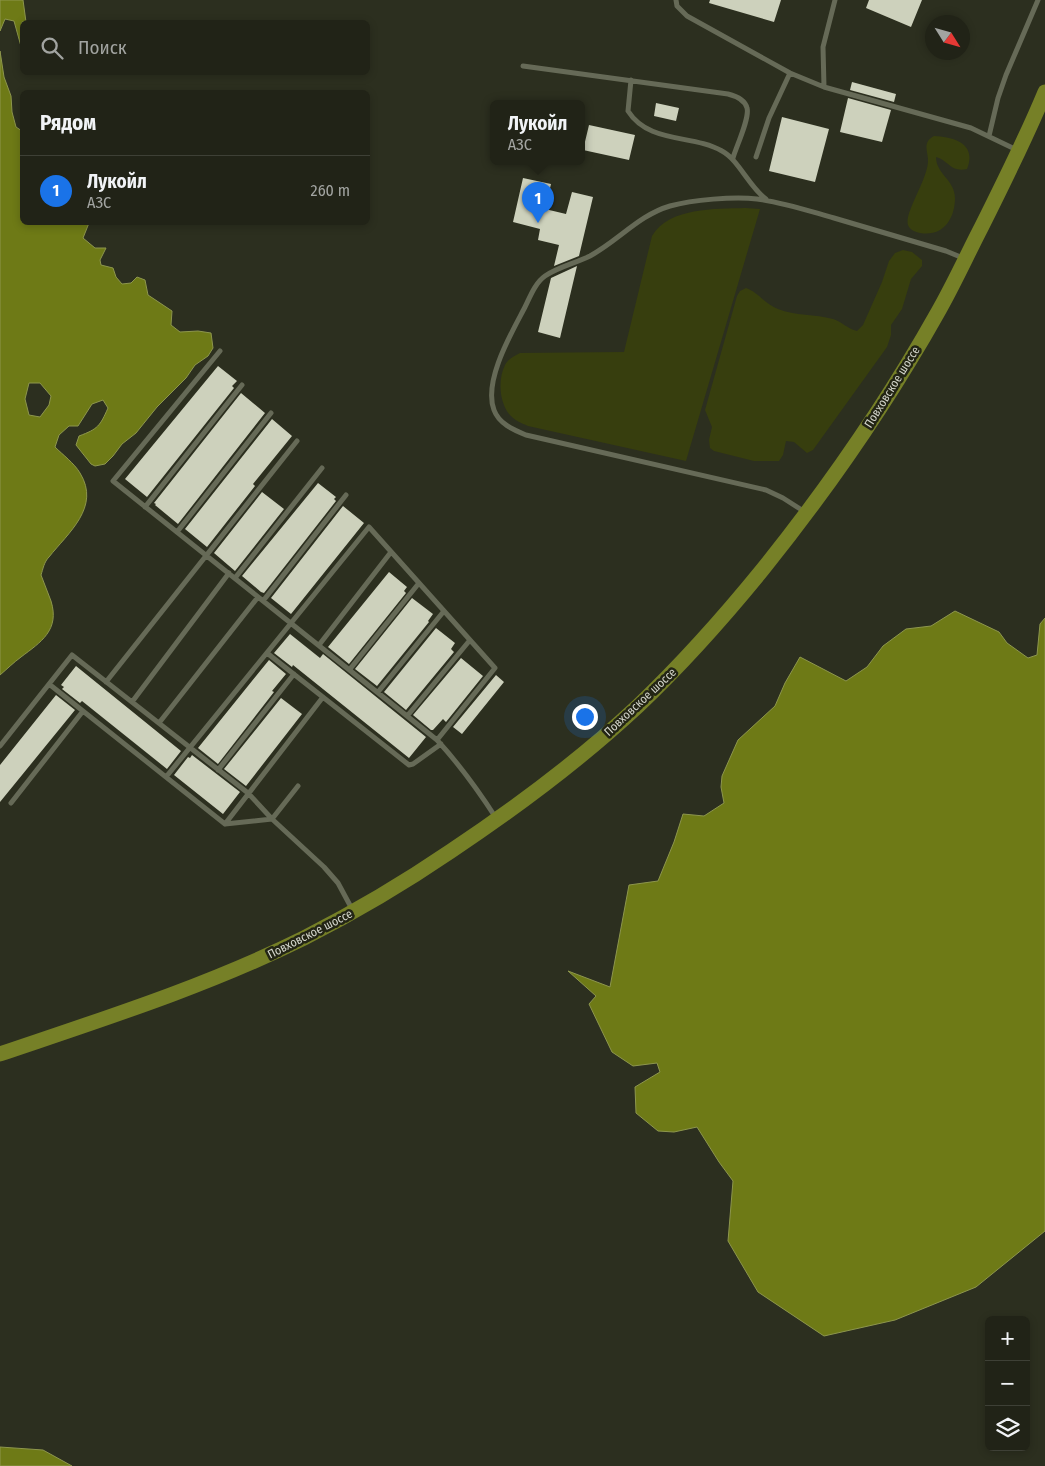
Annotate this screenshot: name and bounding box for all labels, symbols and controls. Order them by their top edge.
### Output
north arrow [925,15,970,60]
search box [20,20,370,75]
icon: search [38,34,66,62]
text: Поиск [78,36,127,59]
popup [490,100,585,165]
text: Рядом [40,110,96,136]
text: Лукойл [508,112,567,135]
text: АЗС [508,135,532,154]
text: Лукойл [87,170,147,193]
text: 1 [53,181,59,200]
text: 260 m [311,181,350,200]
pin: 1 [522,182,554,223]
text: АЗС [87,193,111,212]
street label: Повховское шоссе [861,344,923,430]
street label: Повховское шоссе [601,665,679,739]
your location [572,704,598,730]
street label: Повховское шоссе [265,907,355,961]
map controls [985,1316,1030,1451]
button: + [985,1316,1030,1361]
button: − [985,1361,1030,1406]
button: layers [985,1406,1030,1451]

